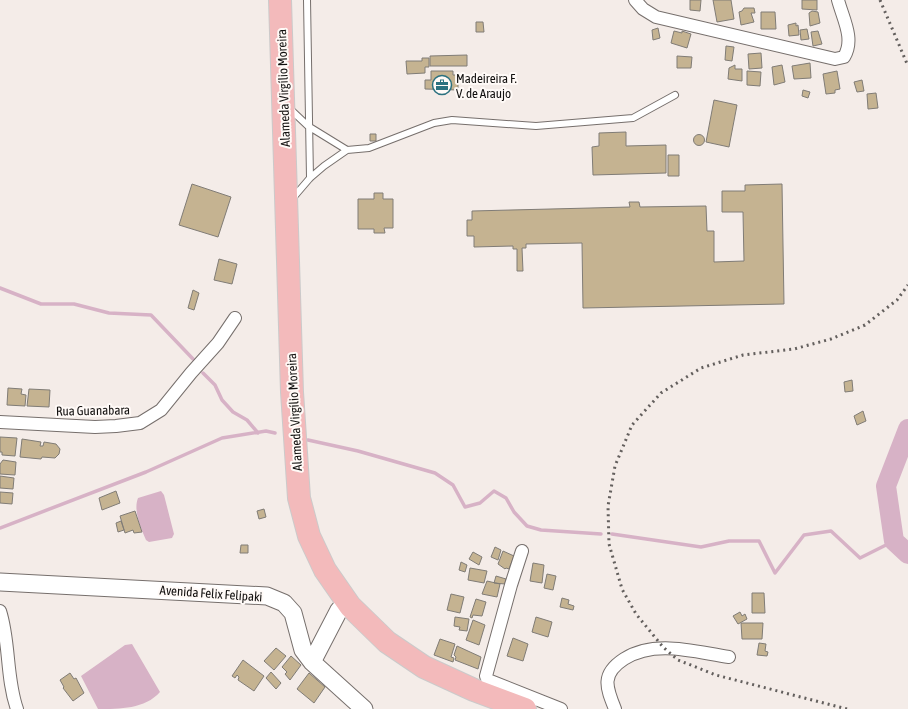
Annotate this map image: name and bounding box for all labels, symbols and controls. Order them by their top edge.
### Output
street label: Alameda Virgílio Moreira [274,29,293,147]
place label: Madeireira F. V. de Araujo [456,71,517,101]
office icon: Madeireira F. V. de Araujo [431,74,453,96]
street label: Alameda Virgílio Moreira [284,353,305,471]
street label: Rua Guanabara [56,402,130,419]
street label: Avenida Felix Felipaki [159,582,263,605]

